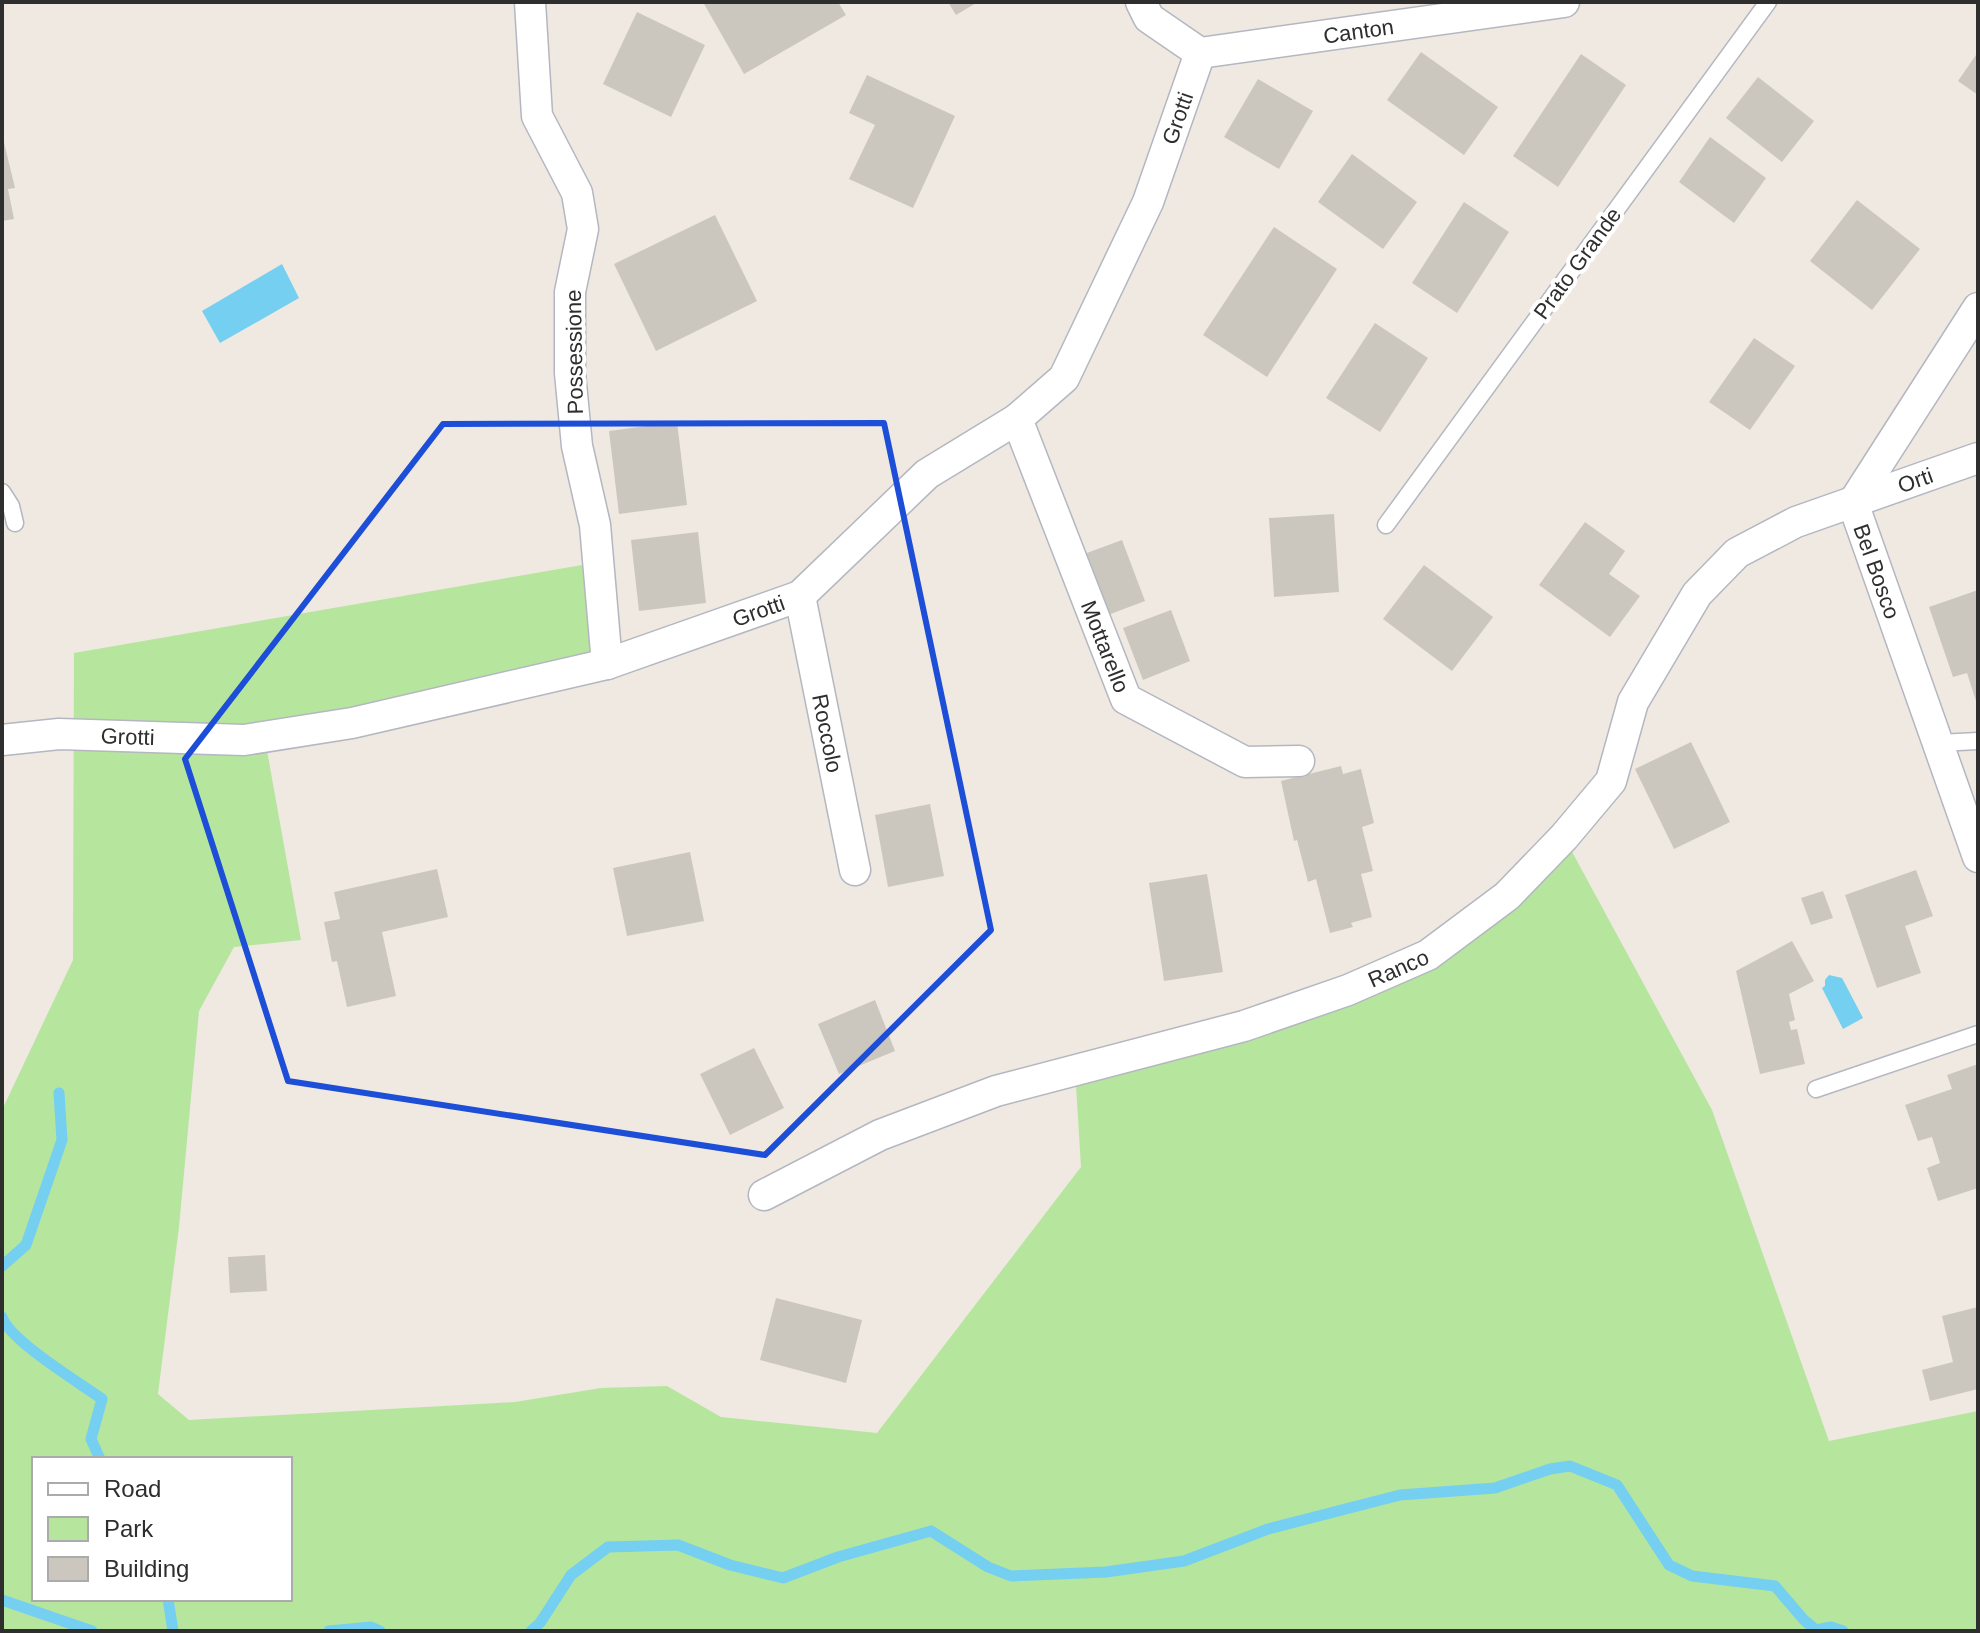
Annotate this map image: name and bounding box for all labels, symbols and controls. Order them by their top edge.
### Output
street label: Canton [1322,14,1395,49]
street label: Grotti [1157,89,1198,148]
street label: Prato Grande [1528,203,1626,324]
street label: Possessione [561,289,588,415]
street label: Orti [1894,463,1936,498]
street label: Bel Bosco [1848,521,1905,622]
street label: Grotti [729,590,788,632]
street label: Mottarello [1076,597,1134,696]
street label: Roccolo [807,692,847,775]
street label: Grotti [100,723,155,750]
street label: Ranco [1364,944,1433,993]
legend [32,1457,292,1601]
text: Road [104,1475,161,1502]
text: Park [104,1515,154,1542]
text: Building [104,1555,189,1582]

